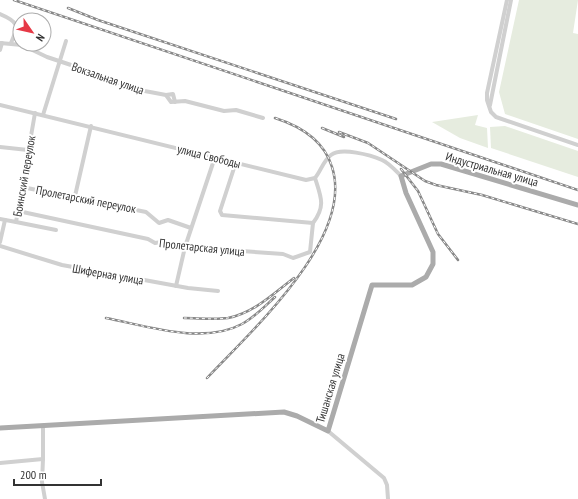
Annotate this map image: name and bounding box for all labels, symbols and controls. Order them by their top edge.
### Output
north arrow [12,12,52,52]
text: N [33,31,48,44]
street label: Вокзальная улица [70,59,146,97]
street label: Боинский переулок [9,134,39,218]
street label: улица Свободы [176,141,242,171]
street label: Индустриальная улица [444,149,540,189]
street label: Пролетарский переулок [35,182,138,216]
street label: Пролетарская улица [159,235,246,259]
street label: Шиферная улица [71,260,145,288]
street label: Тишанская улица [312,351,348,425]
scale bar [14,461,101,487]
text: 200 m [20,467,47,482]

